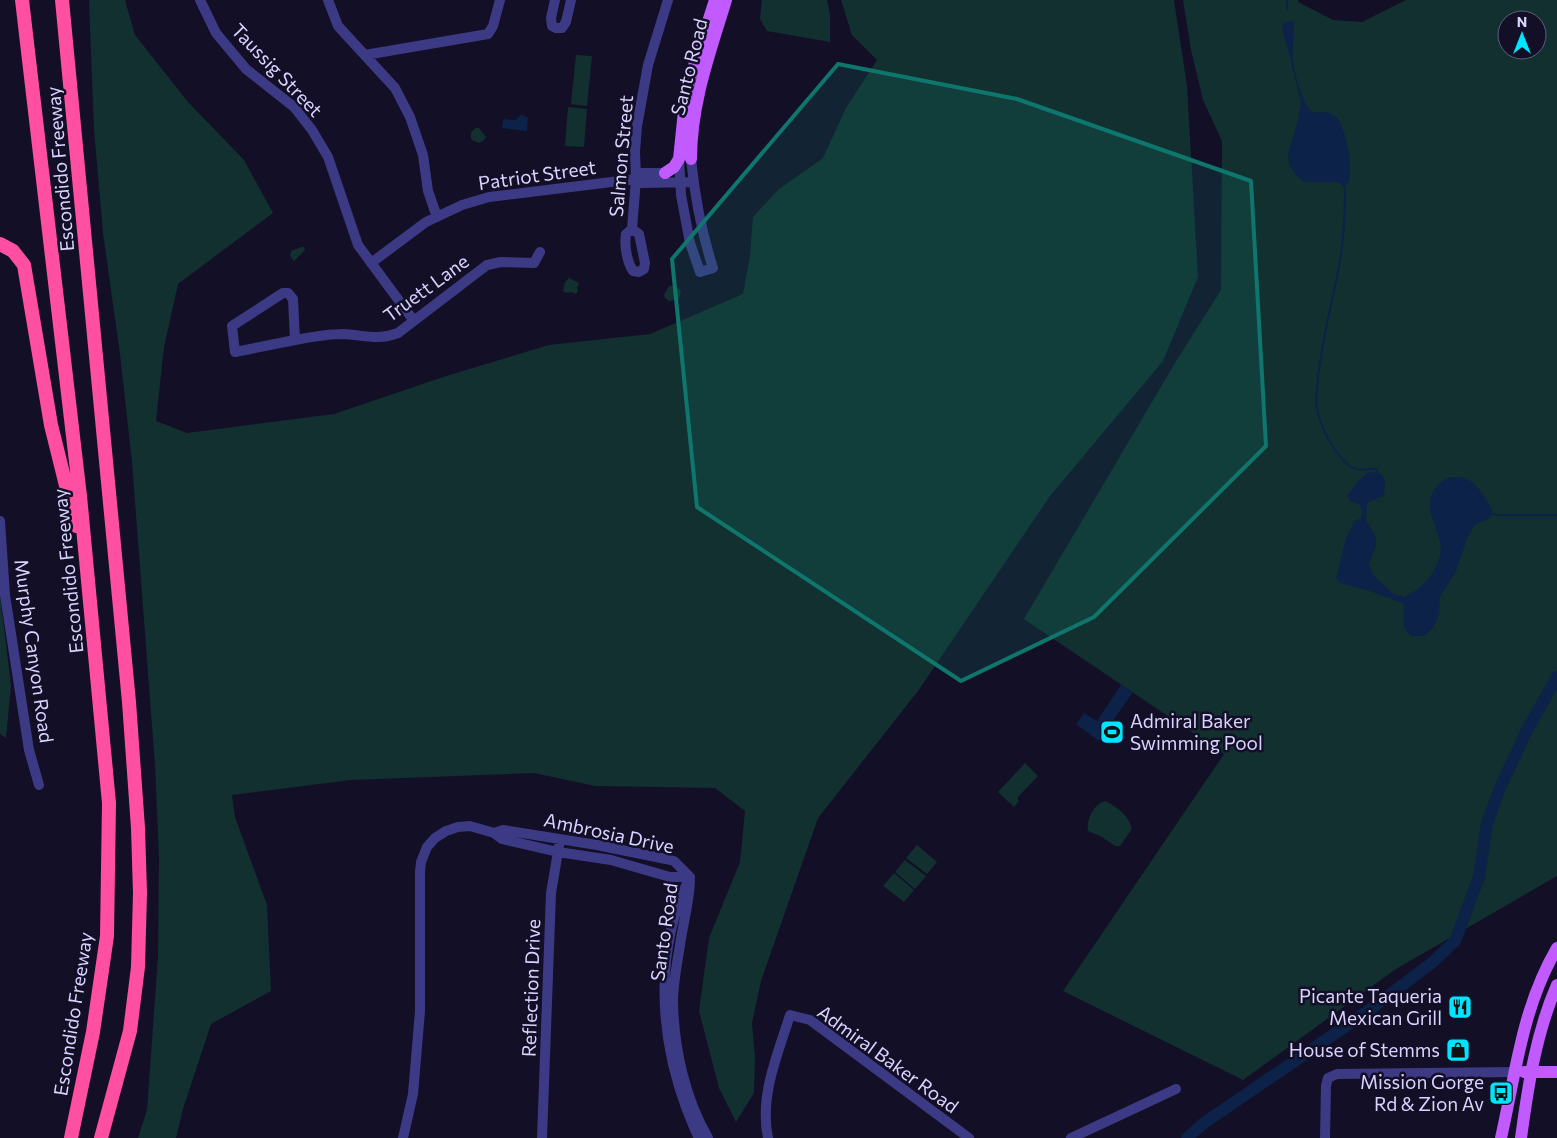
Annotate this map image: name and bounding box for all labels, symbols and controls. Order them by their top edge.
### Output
north arrow [1497,10,1547,60]
text: N [1517,13,1527,30]
street label: Santo Road [665,16,712,118]
street label: Taussig Street [227,18,328,121]
street label: Escondido Freeway [41,85,78,253]
street label: Salmon Street [604,94,637,218]
street label: Patriot Street [477,155,597,194]
street label: Truett Lane [379,249,473,326]
street label: Escondido Freeway [47,487,88,655]
street label: Murphy Canyon Road [10,558,59,744]
place label: Admiral Baker Swimming Pool [1130,709,1263,754]
sports icon: Admiral Baker Swimming Pool [1099,719,1125,745]
street label: Ambrosia Drive [542,808,676,858]
street label: Santo Road [645,881,682,983]
street label: Reflection Drive [517,919,544,1057]
street label: Escondido Freeway [48,930,97,1097]
place label: Picante Taqueria Mexican Grill [1299,984,1442,1029]
restaurant icon: Picante Taqueria Mexican Grill [1447,994,1473,1020]
street label: Admiral Baker Road [813,1000,963,1117]
shop icon: House of Stemms [1445,1037,1471,1063]
place label: House of Stemms [1289,1038,1440,1061]
place label: Mission Gorge Rd & Zion Av [1360,1070,1484,1115]
bus stop icon: Mission Gorge Rd & Zion Av [1488,1080,1514,1106]

